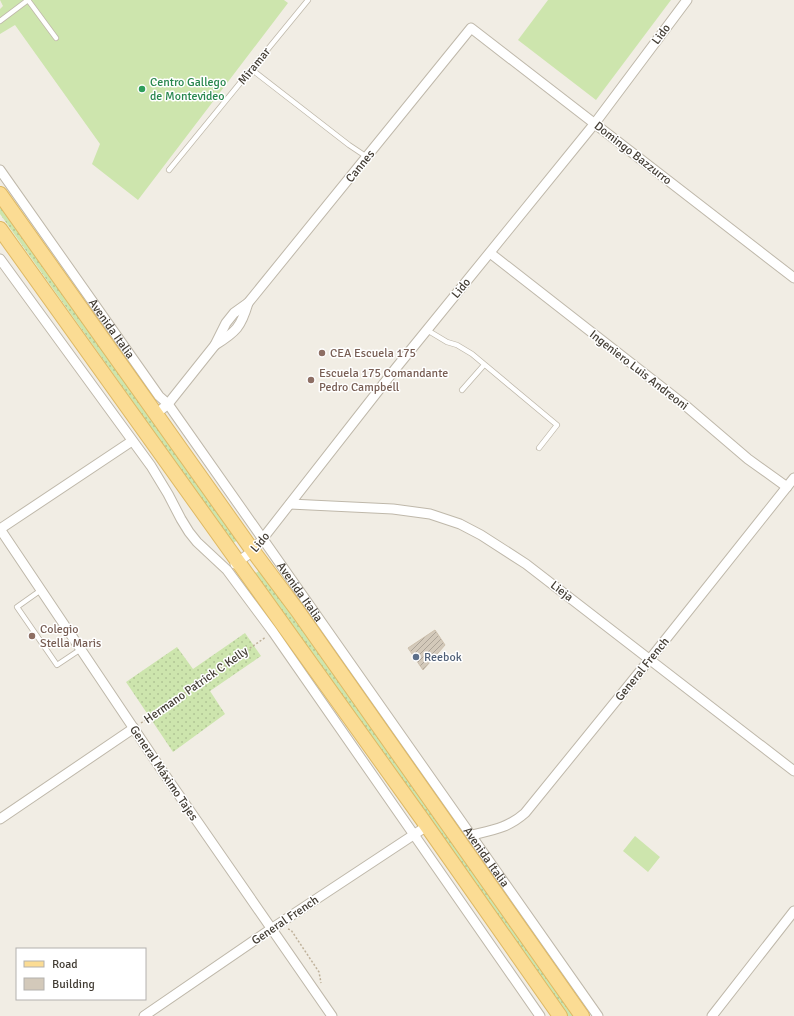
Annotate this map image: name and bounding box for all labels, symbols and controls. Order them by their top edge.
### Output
street label: Lido [649,21,674,48]
street label: Miramar [235,44,274,88]
place label: Centro Gallego de Montevideo [150,75,226,104]
marker: Centro Gallego de Montevideo [137,84,147,94]
street label: Domingo Bazzurro [591,119,674,188]
street label: Cannes [343,147,378,186]
street label: Lido [449,275,474,302]
street label: Avenida Italia [85,296,138,362]
street label: Ingeniero Luis Andreoni [586,327,691,414]
place label: CEA Escuela 175 [330,346,416,361]
marker: CEA Escuela 175 [317,348,327,358]
place label: Escuela 175 Comandante Pedro Campbell [319,366,448,395]
marker: Escuela 175 Comandante Pedro Campbell [306,375,316,385]
street label: Lido [248,529,273,556]
street label: Avenida Italia [273,559,326,625]
street label: Lieja [547,578,576,605]
place label: Colegio Stella Maris [40,622,101,651]
marker: Colegio Stella Maris [27,631,37,641]
street label: General French [612,634,673,704]
street label: Hermano Patrick C Kelly [141,644,252,727]
place label: Reebok [424,650,462,665]
marker: Reebok [411,652,421,662]
street label: General Máximo Tajes [126,723,201,824]
street label: Avenida Italia [460,824,512,890]
street label: General French [249,892,322,948]
legend [16,948,146,1000]
text: Road [52,957,78,972]
text: Building [52,977,95,992]

